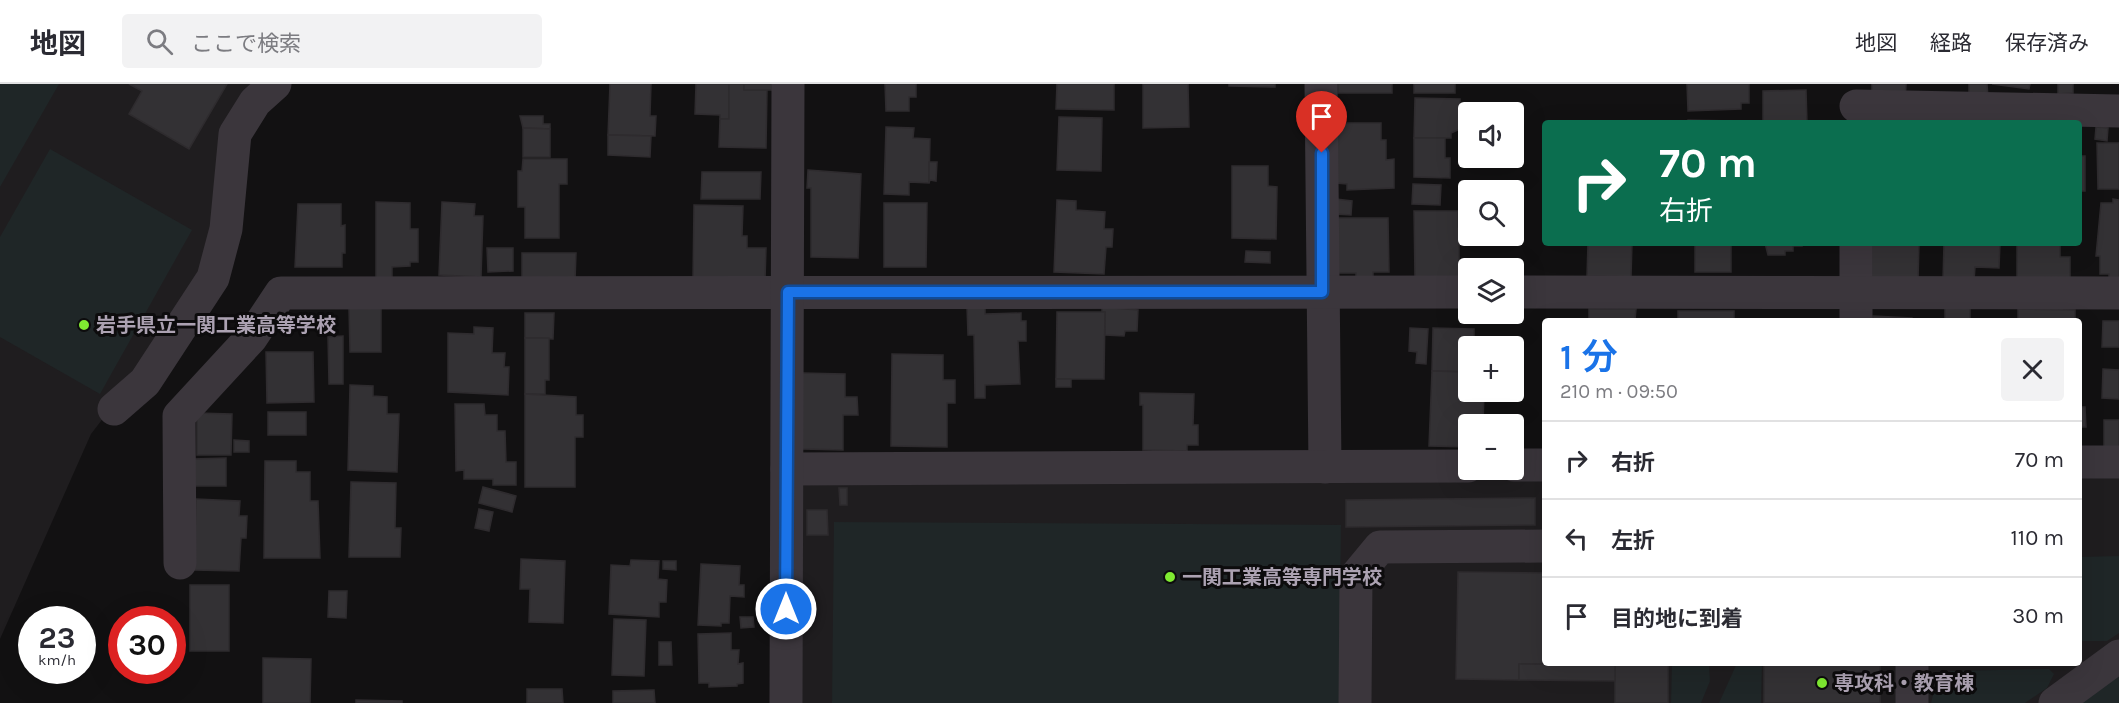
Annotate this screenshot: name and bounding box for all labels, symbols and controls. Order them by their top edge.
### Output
search box [122,14,542,68]
icon: search [143,25,176,58]
text: 地図 [30,27,86,60]
text: ここで検索 [191,31,301,57]
text: 地図 [1855,31,1897,55]
text: 経路 [1930,31,1972,55]
text: 保存済み [2005,31,2089,55]
pin [1296,91,1347,153]
icon: arrive [1305,100,1338,133]
map controls [1458,102,1524,480]
button: sound [1458,102,1524,168]
text: 70 m [1659,138,1757,188]
icon: right [1560,144,1638,222]
button: search [1458,180,1524,246]
text: 右折 [1659,195,1713,227]
button: layers [1458,258,1524,324]
place label: 岩手県立一関工業高等学校 [96,314,336,337]
marker: 岩手県立一関工業高等学校 [77,318,91,332]
button: + [1458,336,1524,402]
text: 1 分 [1560,336,1618,378]
button: close [2001,338,2064,401]
text: 210 m · 09:50 [1560,380,1678,403]
button: − [1458,414,1524,480]
icon: right [1560,444,1593,477]
text: 70 m [2015,447,2064,473]
text: 右折 [1611,450,1655,476]
icon: left [1560,522,1593,555]
text: 110 m [2011,525,2064,551]
text: 左折 [1611,528,1655,554]
place label: 一関工業高等専門学校 [1182,566,1382,589]
marker: 一関工業高等専門学校 [1163,570,1177,584]
position arrow [754,577,818,641]
icon: arrive [1560,600,1593,633]
text: 30 m [2012,603,2064,629]
speed limit sign: 30 [108,606,186,684]
text: 目的地に到着 [1611,606,1743,632]
text: 23 [39,620,75,656]
text: km/h [38,651,76,669]
place label: 専攻科・教育棟 [1834,672,1974,695]
marker: 専攻科・教育棟 [1815,676,1829,690]

